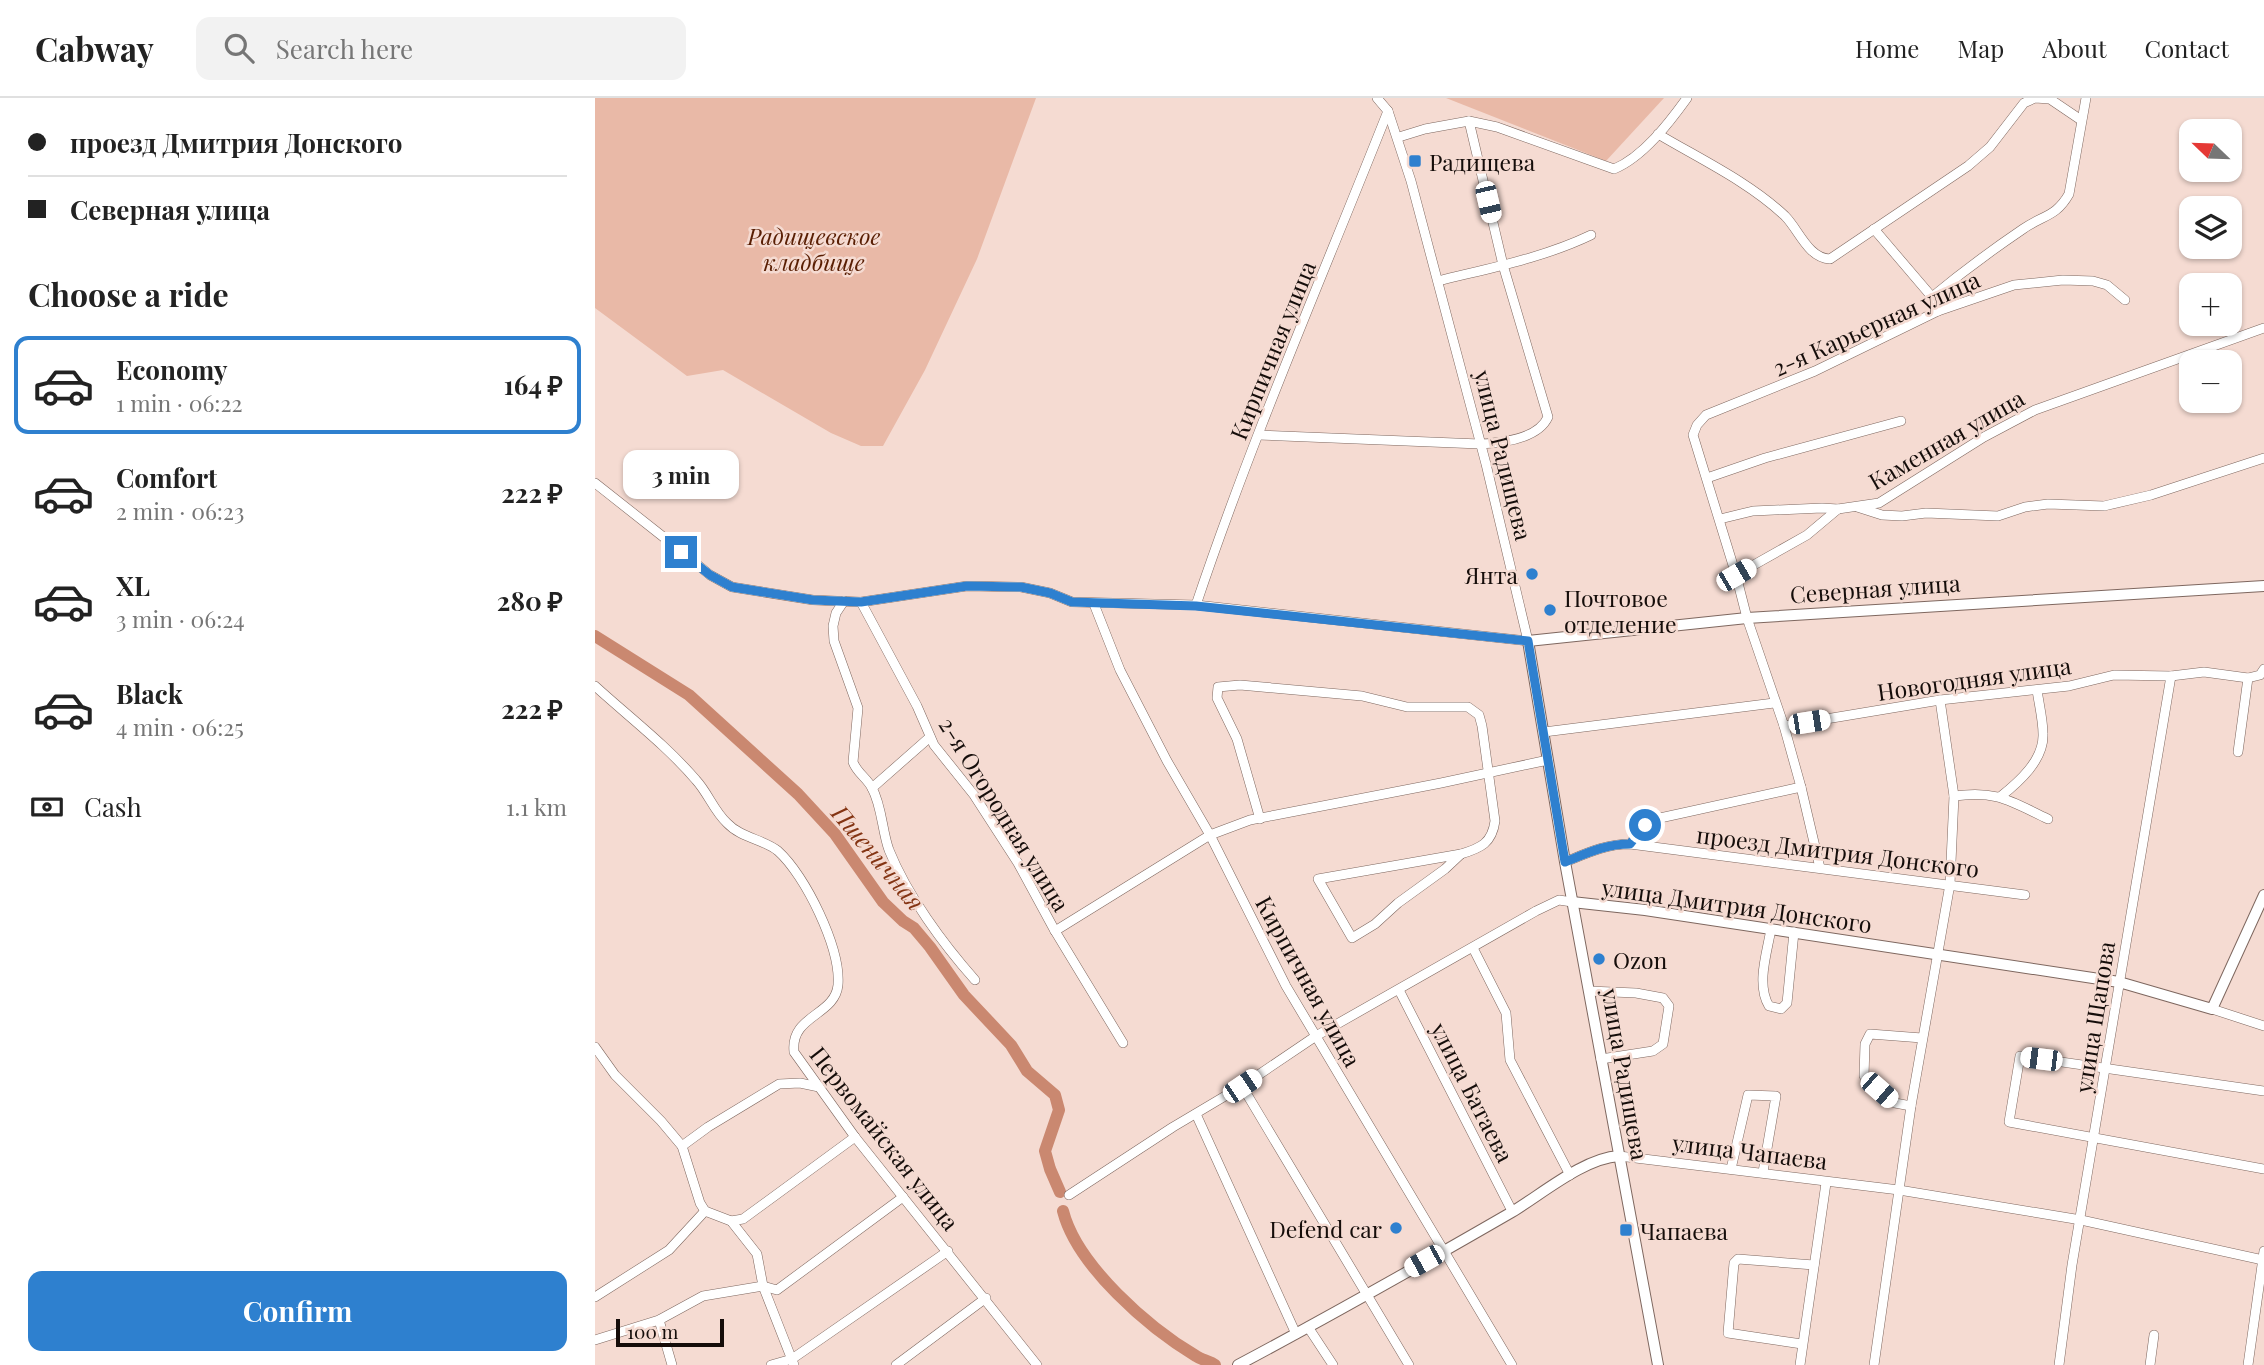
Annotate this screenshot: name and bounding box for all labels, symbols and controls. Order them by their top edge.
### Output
search box [196,17,686,80]
text: Cabway [35,26,154,70]
icon: search [220,29,258,67]
text: Search here [276,31,413,66]
text: Home [1855,32,1919,64]
text: Map [1957,32,2004,64]
text: About [2042,32,2106,64]
text: Contact [2144,32,2229,64]
north arrow [2179,119,2242,182]
map controls [2179,119,2242,413]
text: проезд Дмитрия Донского [70,125,403,160]
place label: Радищева [1429,146,1536,177]
marker: Радищева [1407,153,1423,169]
car [1474,179,1503,225]
text: Северная улица [70,192,270,227]
button: layers [2179,196,2242,259]
park label: Радищевское кладбище [747,220,881,277]
street label: Кирпичная улица [1222,255,1322,444]
street label: 2-я Карьерная улица [1768,263,1985,383]
text: Choose a ride [28,272,229,315]
button: + [2179,273,2242,336]
button: − [2179,350,2242,413]
text: Economy [116,352,227,387]
icon: car [32,354,95,417]
street label: улица Радищева [1468,366,1540,544]
text: 164 ₽ [504,367,563,402]
street label: Каменная улица [1863,382,2030,496]
text: 1 min · 06:22 [116,387,243,418]
callout: 3 min [623,450,739,500]
text: 3 min [652,459,710,490]
text: Comfort [116,460,217,495]
icon: car [32,462,95,525]
text: 222 ₽ [501,475,563,510]
text: 2 min · 06:23 [116,495,244,526]
route end [665,536,697,568]
car [1713,555,1760,595]
place label: Янта [1464,559,1519,590]
marker: Янта [1524,566,1540,582]
street label: Северная улица [1789,567,1962,609]
text: XL [116,568,150,603]
icon: car [32,570,95,633]
place label: Почтовое отделение [1564,582,1677,639]
text: 280 ₽ [497,583,563,618]
marker: Почтовое отделение [1542,602,1558,618]
text: 3 min · 06:24 [116,603,245,634]
street label: Новогодняя улица [1875,649,2073,707]
text: Black [116,676,183,711]
icon: car [32,678,95,741]
text: 222 ₽ [501,691,563,726]
car [1787,708,1832,736]
text: 4 min · 06:25 [116,711,244,742]
street label: 2-я Огородная улица [933,711,1078,917]
icon: cash [28,788,66,826]
text: Cash [84,789,142,824]
text: 1.1 km [506,791,567,822]
water label: Пшеничная [825,797,932,916]
route start [1629,809,1661,841]
street label: проезд Дмитрия Донского [1695,818,1981,884]
street label: улица Дмитрия Донского [1599,871,1874,939]
street label: Кирпичная улица [1249,890,1369,1072]
street label: улица Щапова [2067,939,2121,1096]
place label: Ozon [1613,944,1668,975]
marker: Ozon [1591,951,1607,967]
street label: улица Радищева [1595,985,1656,1163]
street label: улица Батаева [1424,1016,1522,1168]
street label: Первомайская улица [803,1040,967,1237]
car [2019,1046,2064,1072]
car [1219,1066,1266,1106]
car [1857,1068,1902,1112]
street label: улица Чапаева [1670,1126,1830,1176]
place label: Defend car [1269,1213,1382,1244]
place label: Чапаева [1640,1215,1729,1246]
marker: Defend car [1388,1220,1404,1236]
marker: Чапаева [1618,1222,1634,1238]
car [1401,1242,1448,1280]
button: Confirm [28,1271,567,1351]
scale bar [616,1316,725,1348]
text: 100 m [627,1318,678,1344]

